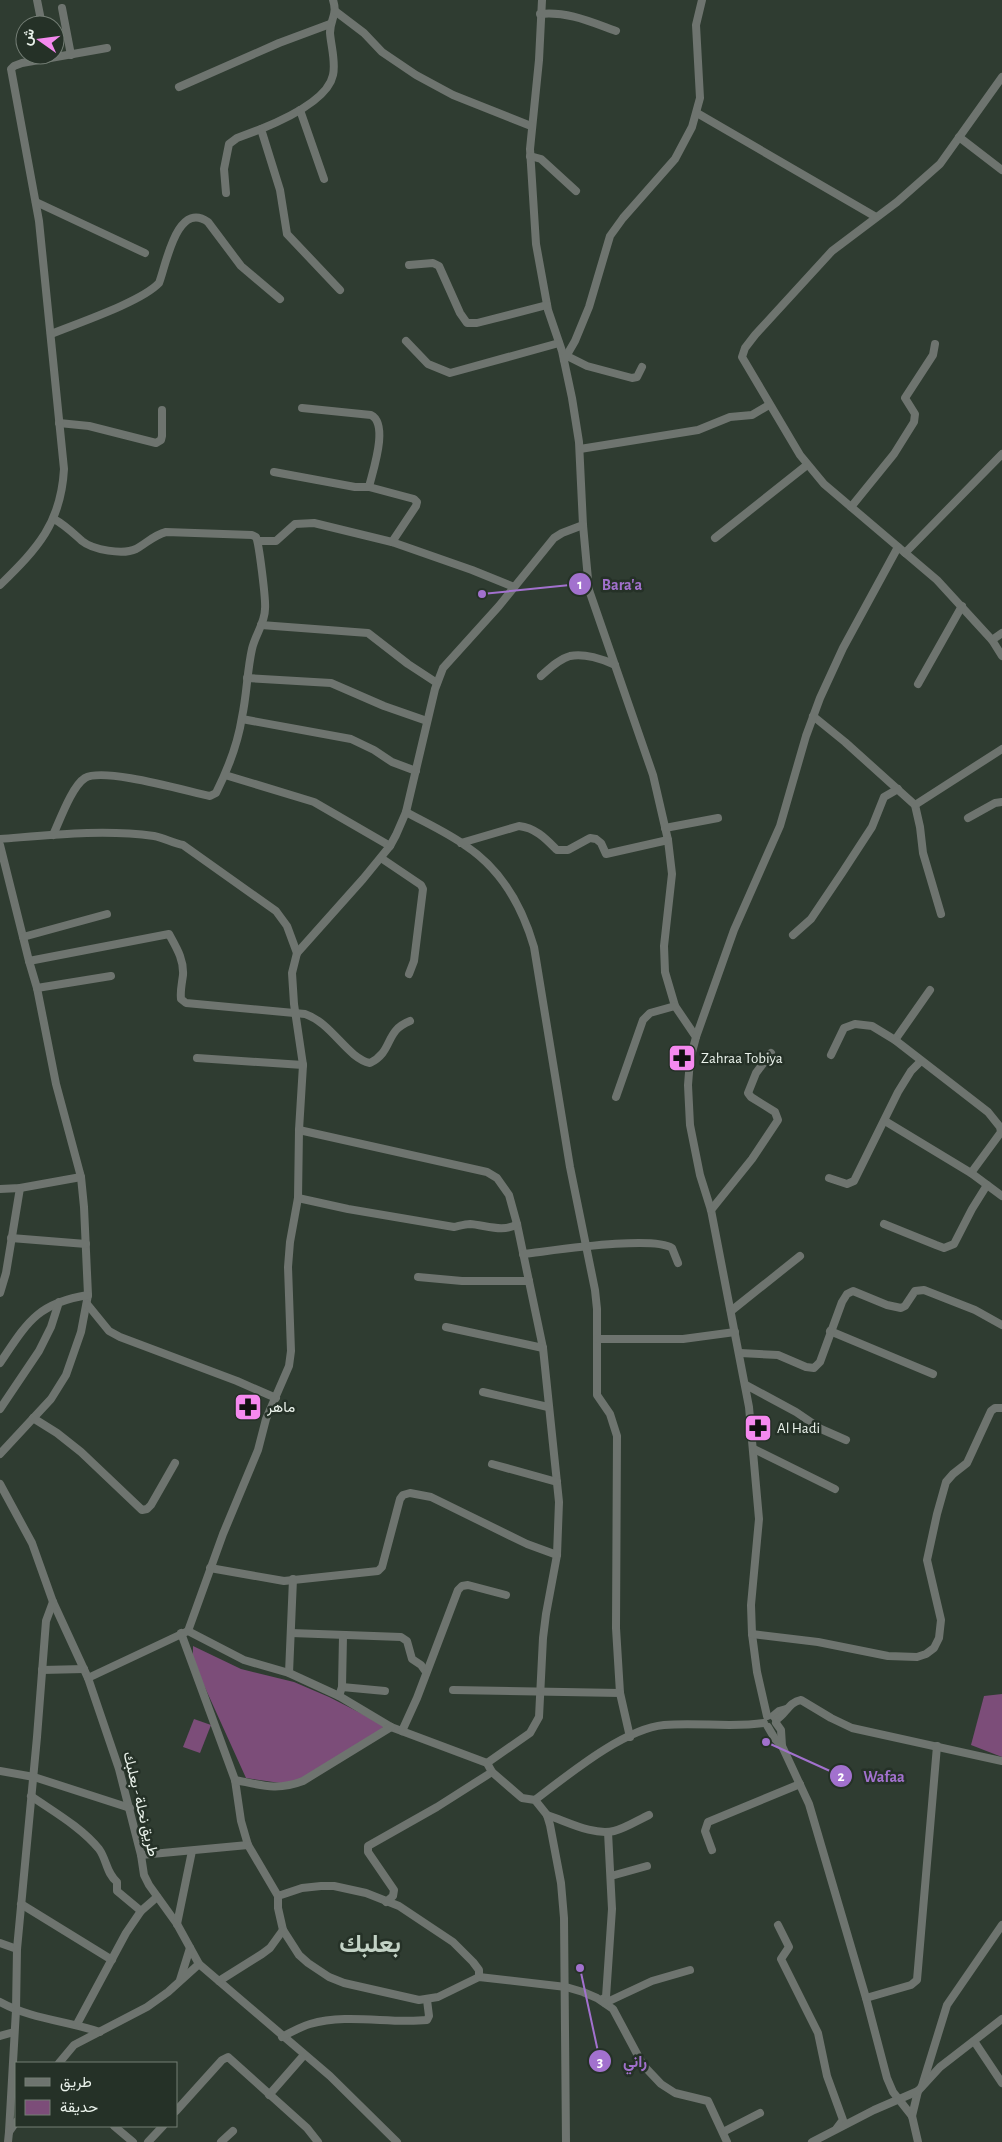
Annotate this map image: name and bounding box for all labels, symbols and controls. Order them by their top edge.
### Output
north arrow [15,15,65,65]
text: ش [20,27,38,47]
callout: Bara'a [567,569,653,600]
text: 1 [577,577,583,592]
text: Bara'a [602,577,642,593]
pharmacy icon: Zahraa Tobiya [667,1043,697,1073]
place label: Zahraa Tobiya [701,1051,783,1066]
pharmacy icon: ماهر [233,1392,263,1422]
place label: ماهر [266,1400,295,1416]
pharmacy icon: Al Hadi [743,1413,773,1443]
place label: Al Hadi [777,1421,820,1436]
street label: طريق نحلة - بعلبك [118,1750,161,1859]
callout: Wafaa [828,1761,915,1792]
text: 2 [837,1769,845,1784]
text: Wafaa [863,1769,905,1785]
district label: بعلبك [339,1932,401,1958]
callout: راني [588,2046,657,2077]
text: راني [623,2054,647,2075]
text: 3 [597,2055,603,2070]
legend [15,2062,178,2127]
text: طريق [60,2075,92,2092]
text: حديقة [60,2100,98,2116]

